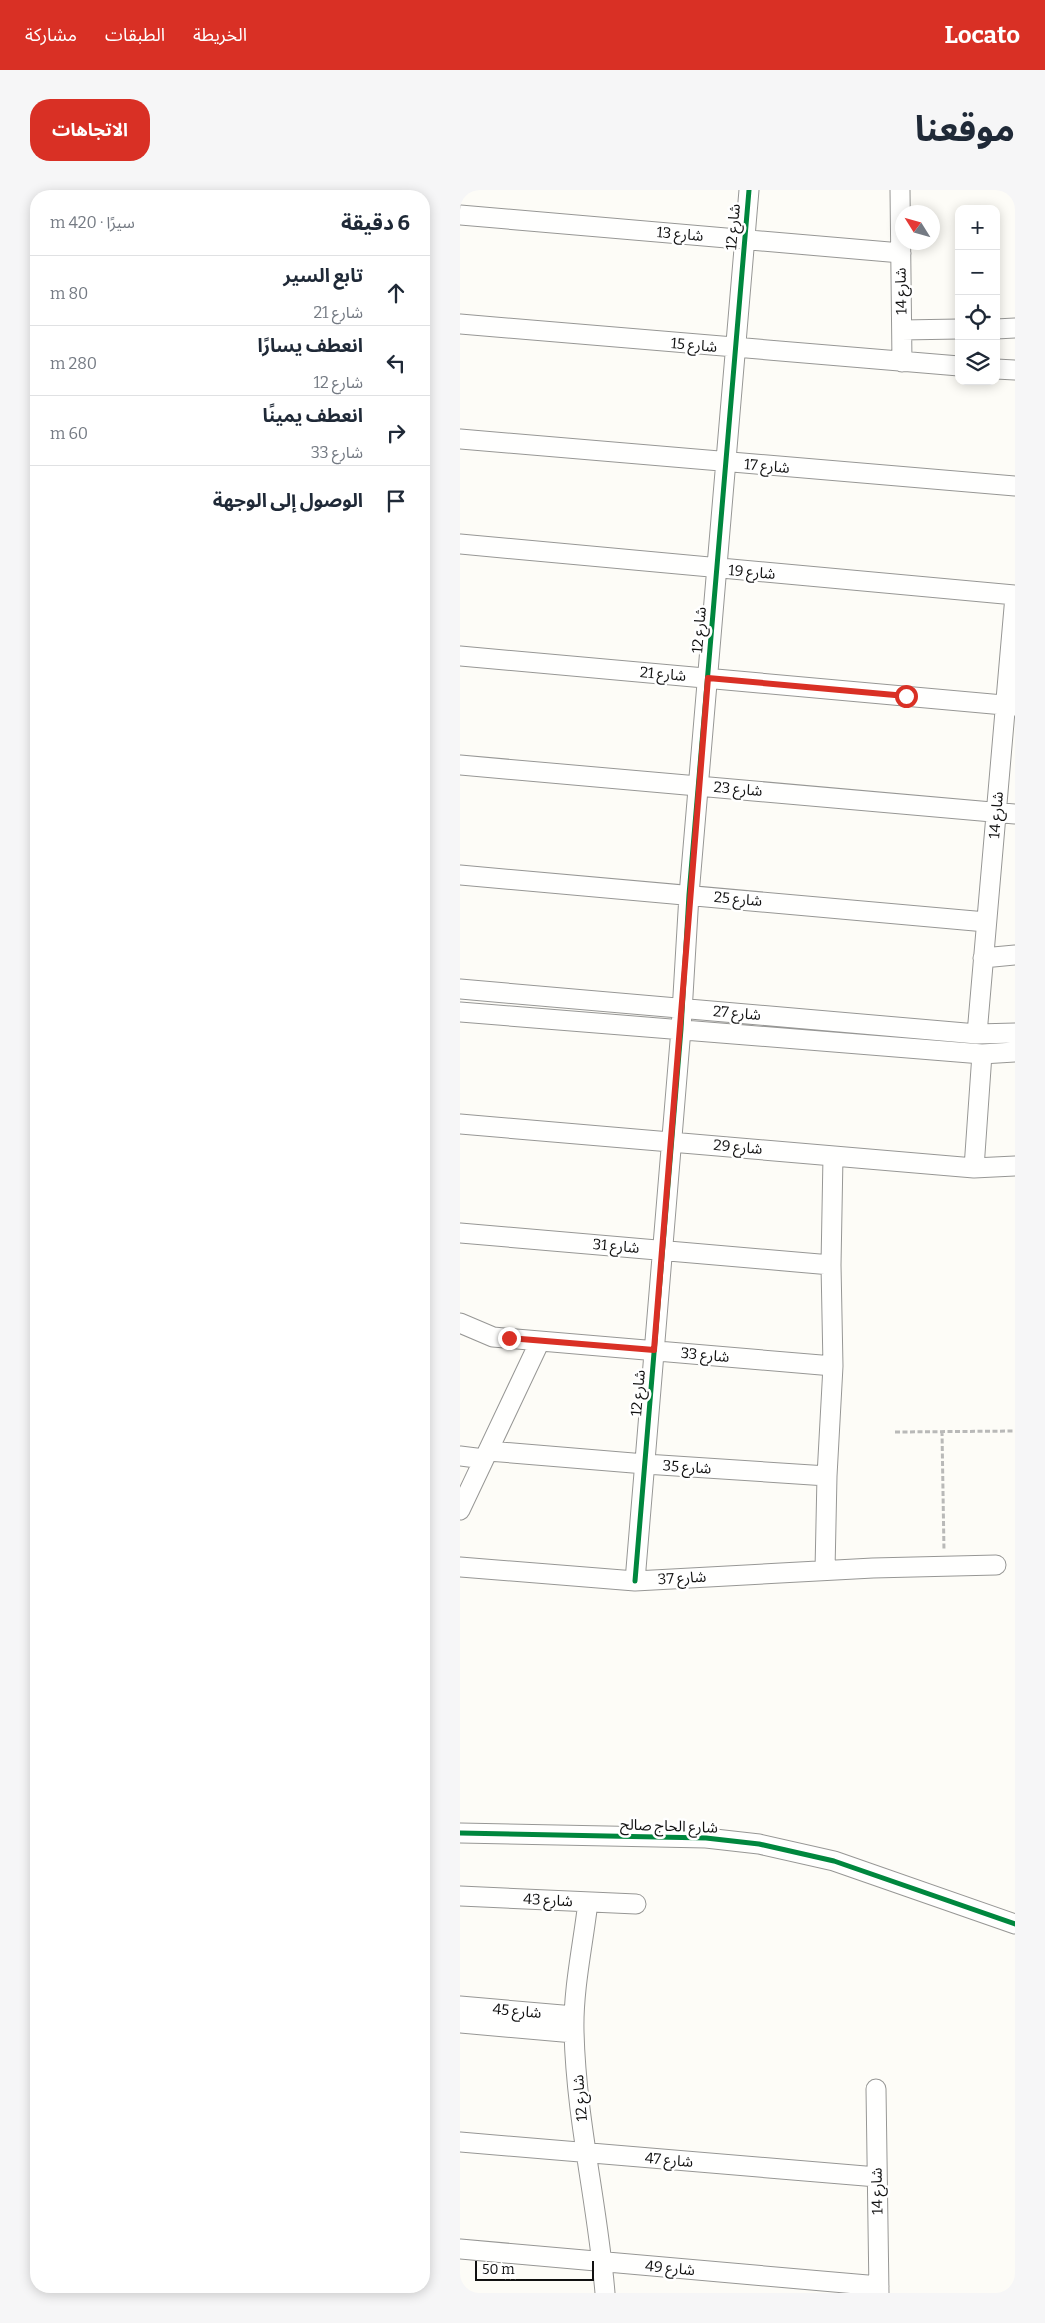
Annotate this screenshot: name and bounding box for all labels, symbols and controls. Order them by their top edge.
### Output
text: Locato [945,21,1020,49]
text: مشاركة [25,24,77,46]
text: الطبقات [105,24,165,46]
text: الخريطة [193,24,247,46]
button: الاتجاهات [30,99,150,161]
text: موقعنا [915,108,1015,150]
street label: شارع 12 [722,203,747,251]
north arrow [895,205,940,250]
map controls [955,205,1000,385]
button: + [955,205,1000,250]
text: 6 دقيقة [341,210,410,236]
text: سيرًا · 420 m [50,213,135,232]
street label: شارع 13 [656,223,704,248]
button: − [955,250,1000,295]
text: تابع السير [283,264,363,287]
street label: شارع 14 [892,267,913,315]
icon: ahead [382,279,410,307]
text: 80 m [50,284,88,303]
button: locate [955,295,1000,340]
text: شارع 21 [313,303,363,322]
text: انعطف يسارًا [258,334,363,357]
street label: شارع 15 [670,334,718,359]
button: layers [955,340,1000,385]
icon: left [382,349,410,377]
text: 280 m [50,354,97,373]
text: شارع 12 [313,373,363,392]
text: انعطف يمينًا [262,404,363,427]
icon: right [382,419,410,447]
text: 60 m [50,424,88,443]
text: شارع 33 [311,443,363,462]
street label: شارع 17 [743,455,791,480]
icon: arrive [382,487,410,515]
text: الوصول إلى الوجهة [213,489,363,512]
street label: شارع 19 [727,561,776,586]
street label: شارع 12 [688,606,713,654]
street label: شارع 21 [639,663,687,688]
route start [895,685,918,708]
street label: شارع 23 [713,778,763,803]
street label: شارع 14 [985,791,1010,840]
street label: شارع 25 [713,888,763,913]
street label: شارع 27 [712,1002,762,1027]
street label: شارع 29 [712,1136,764,1161]
street label: شارع 31 [592,1235,640,1260]
route end [498,1327,521,1350]
street label: شارع 33 [680,1344,730,1369]
street label: شارع 12 [627,1369,652,1417]
street label: شارع 35 [662,1456,712,1481]
street label: شارع 37 [657,1568,707,1591]
street label: شارع الحاج صالح [620,1815,718,1840]
street label: شارع 43 [523,1890,573,1913]
street label: شارع 45 [492,2000,542,2025]
street label: شارع 12 [569,2074,594,2122]
street label: شارع 47 [644,2149,694,2174]
street label: شارع 14 [868,2167,889,2215]
street label: شارع 49 [644,2257,696,2282]
scale bar [475,2258,594,2281]
text: 50 m [482,2261,515,2278]

